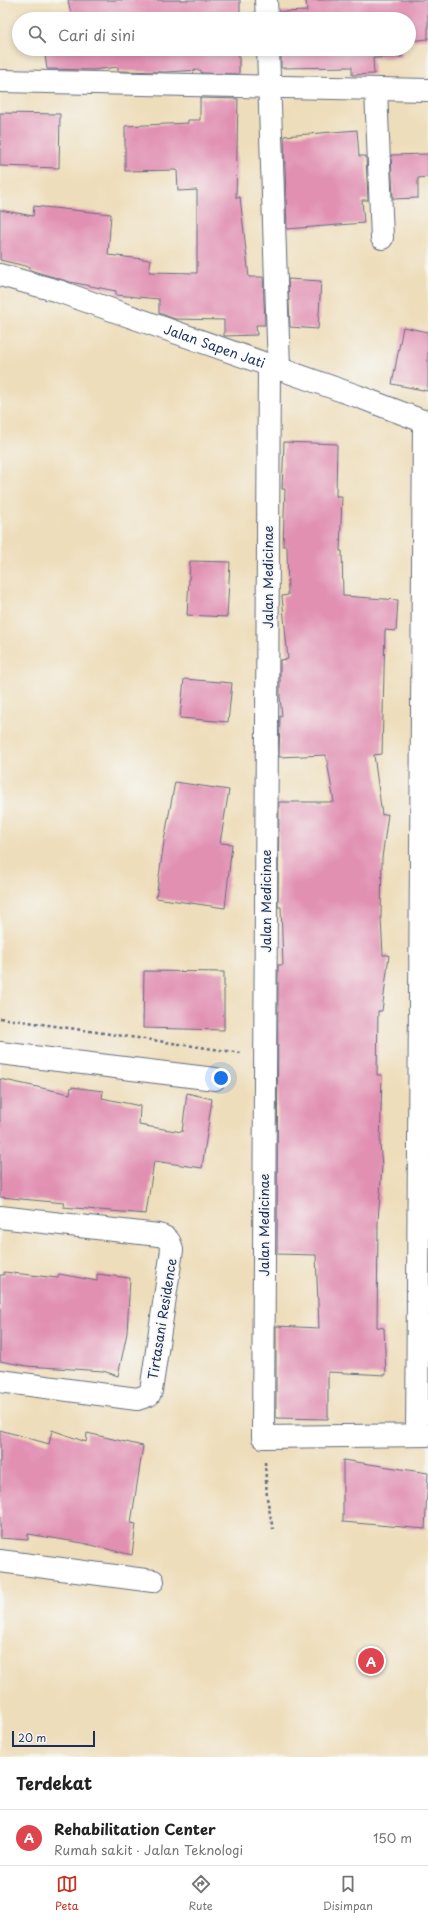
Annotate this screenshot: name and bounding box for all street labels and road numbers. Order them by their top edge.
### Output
street label: Jalan Sapen Jati [161,319,268,372]
street label: Jalan Medicinae [258,525,277,628]
street label: Jalan Medicinae [256,849,275,952]
street label: Jalan Medicinae [254,1173,273,1276]
street label: Tirtasani Residence [143,1257,180,1381]

